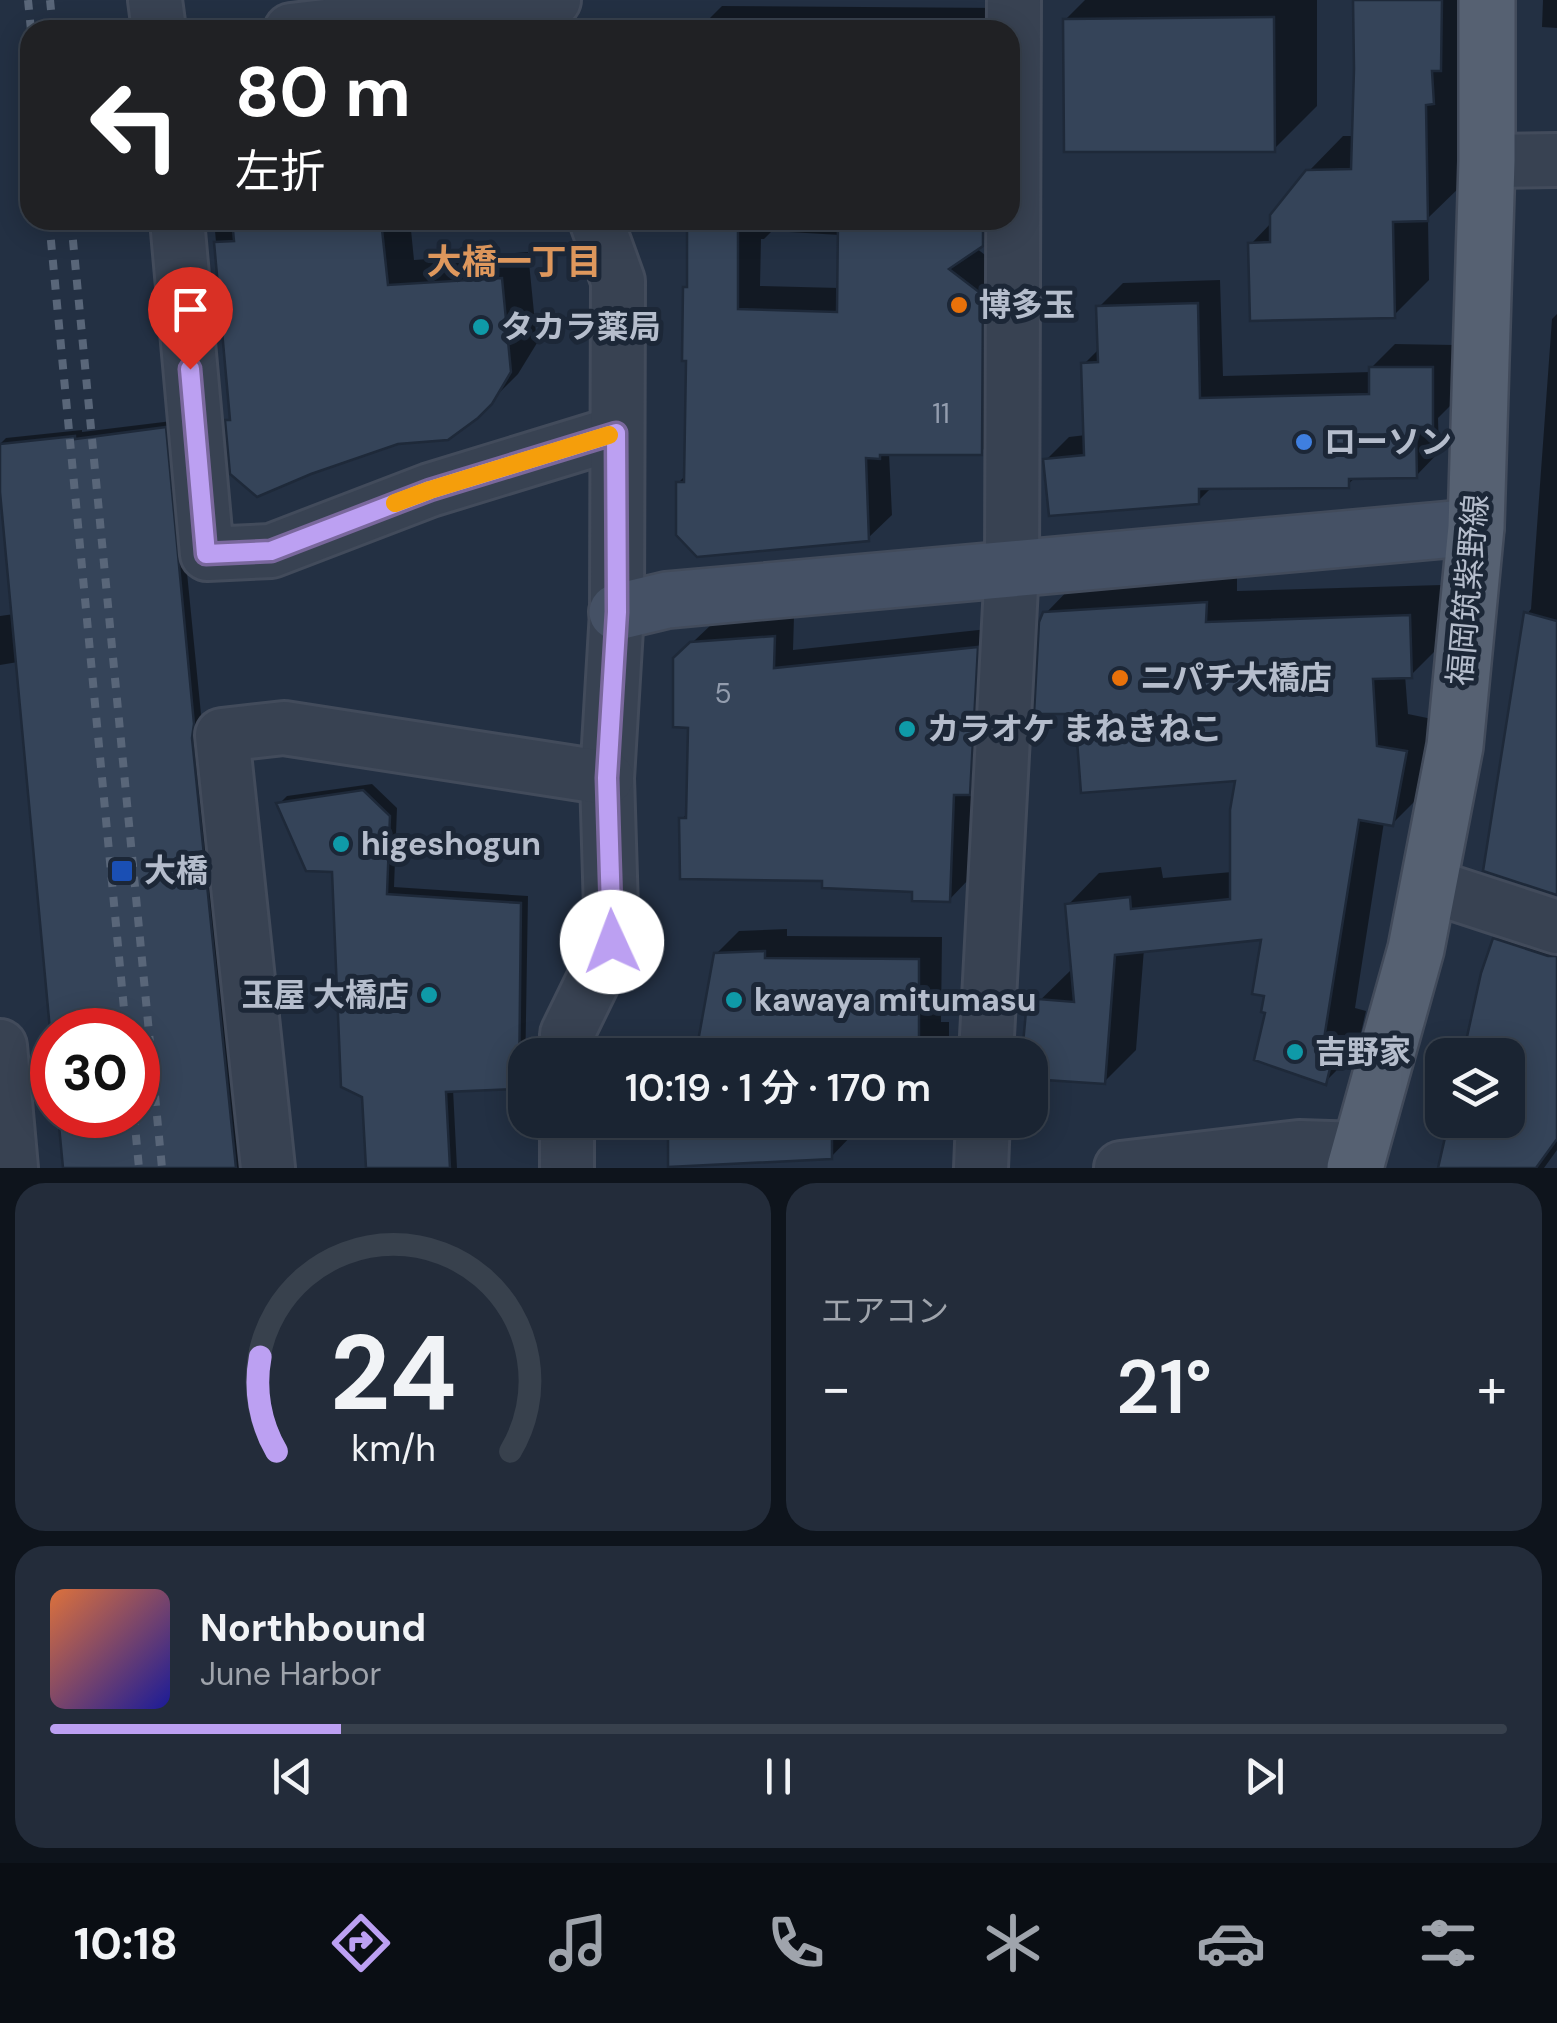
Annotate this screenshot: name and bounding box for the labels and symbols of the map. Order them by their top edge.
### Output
district label: 大橋一丁目 [426,239,602,285]
pin [148,267,233,370]
place label: 博多玉 [979,284,1075,326]
marker: 博多玉 [948,294,970,316]
place label: タカラ薬局 [501,306,661,348]
marker: タカラ薬局 [470,316,492,338]
house number: 11 [932,395,950,432]
place label: ローソン [1324,421,1452,463]
marker: ローソン [1293,431,1315,453]
street label: 福岡筑紫野線 [1439,493,1497,687]
place label: ニパチ大橋店 [1140,657,1332,699]
marker: ニパチ大橋店 [1109,667,1131,689]
house number: 5 [714,675,732,712]
place label: カラオケ まねきねこ [927,708,1223,750]
marker: カラオケ まねきねこ [896,718,918,740]
place label: higeshogun [361,823,541,865]
marker: higeshogun [330,833,352,855]
place label: 大橋 [144,850,208,892]
marker: 大橋 [109,858,135,884]
position arrow [560,890,664,994]
place label: 玉屋 大橋店 [241,974,409,1016]
place label: kawaya mitumasu [754,979,1036,1021]
marker: 玉屋 大橋店 [418,984,440,1006]
marker: kawaya mitumasu [723,989,745,1011]
speed limit sign: 30 [30,1008,160,1138]
place label: 吉野家 [1315,1031,1411,1073]
marker: 吉野家 [1284,1041,1306,1063]

